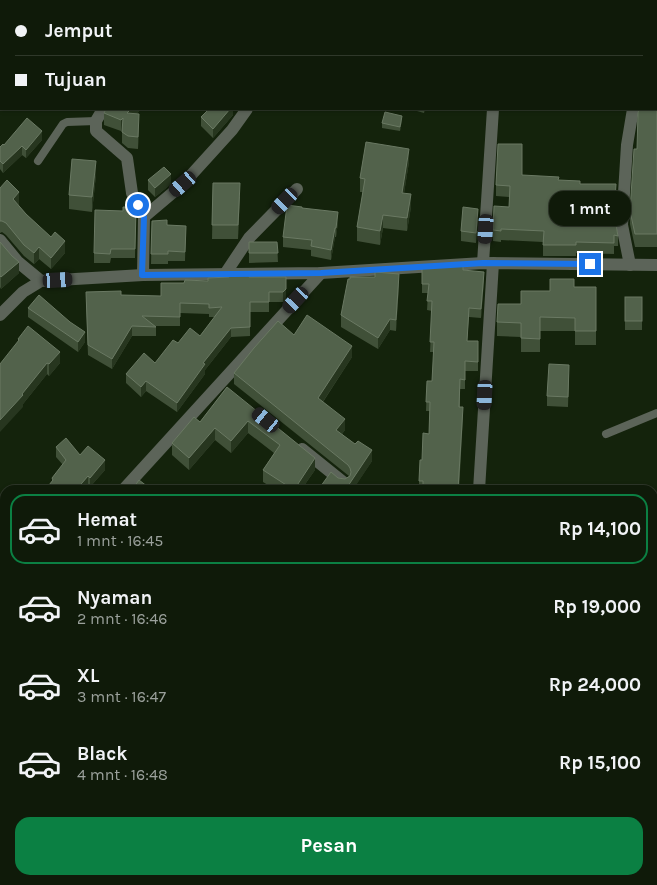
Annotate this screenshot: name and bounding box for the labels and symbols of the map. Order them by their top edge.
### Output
car [166,168,199,200]
car [269,185,300,217]
callout: 1 mnt [549,192,631,226]
route start [127,194,149,216]
car [477,214,494,244]
route end [579,253,601,275]
car [42,272,73,288]
car [280,284,311,316]
car [476,380,493,410]
car [249,405,282,435]

